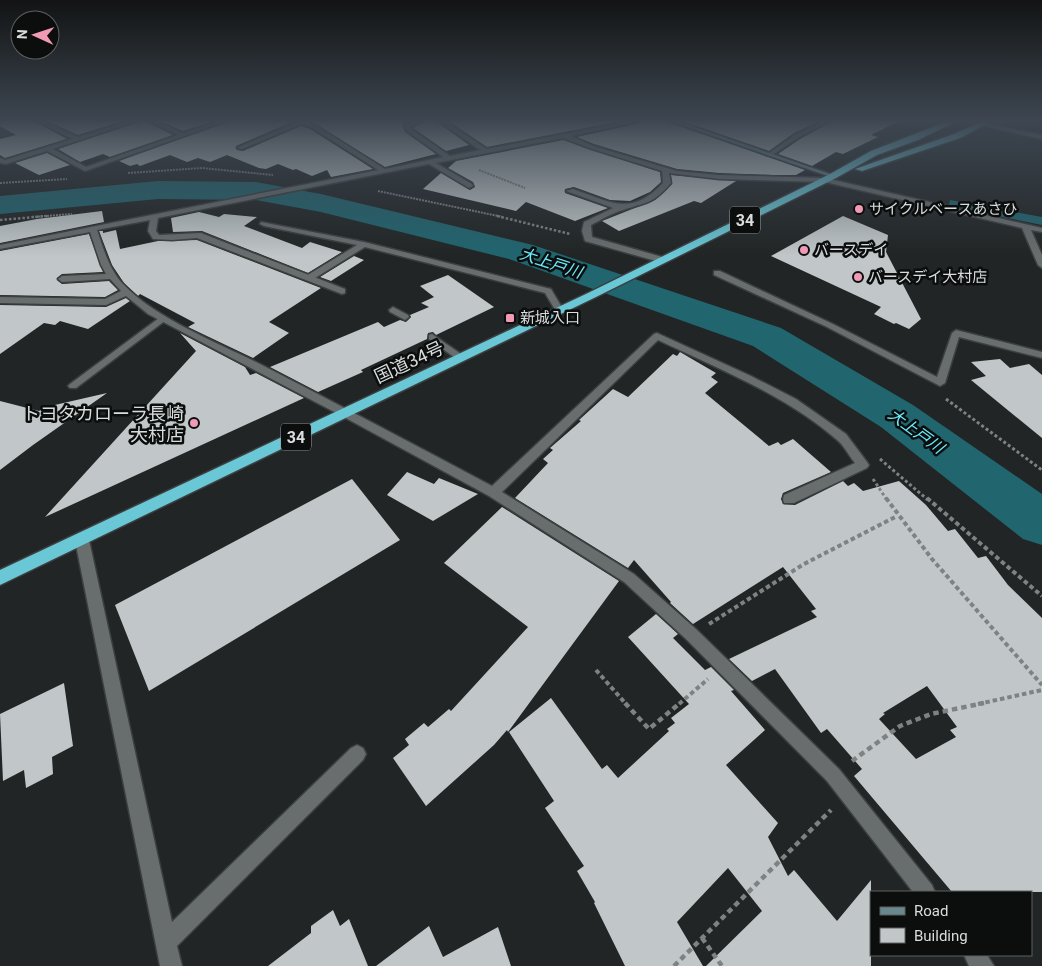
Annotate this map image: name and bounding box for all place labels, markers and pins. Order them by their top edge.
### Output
place label: サイクルベースあさひ [869,200,1018,218]
marker: サイクルベースあさひ [853,203,865,215]
place label: バースデイ [814,241,888,259]
marker: バースデイ [798,244,810,256]
place label: バースデイ大村店 [868,268,987,286]
marker: バースデイ大村店 [852,271,864,283]
place label: 新城入口 [520,309,580,327]
marker: 新城入口 [504,312,516,324]
place label: トヨタカローラ長崎 大村店 [22,403,184,445]
marker: トヨタカローラ長崎 大村店 [188,417,200,429]

